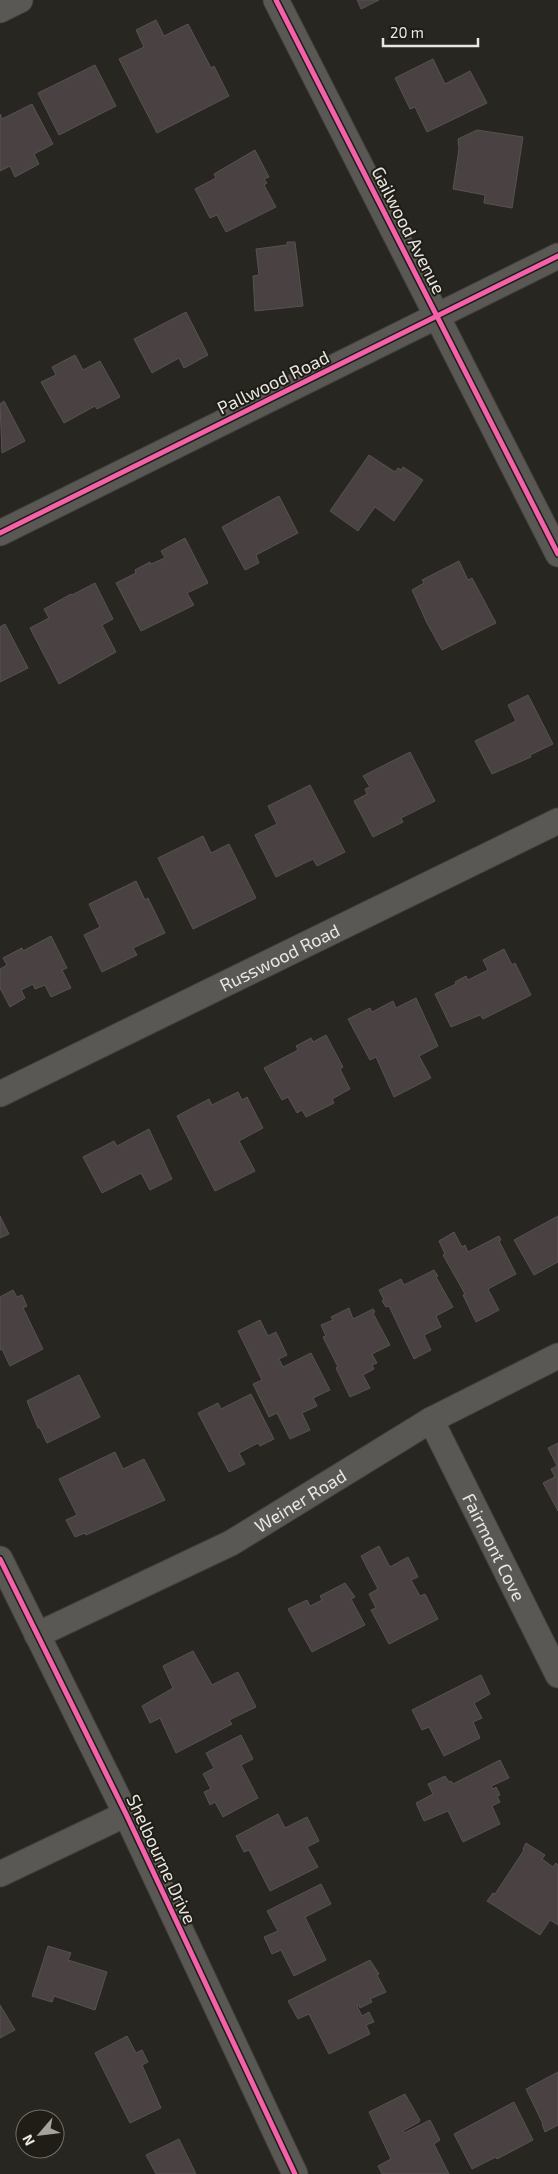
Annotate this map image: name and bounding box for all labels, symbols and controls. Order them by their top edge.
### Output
scale bar [383,15,478,47]
text: 20 m [390,23,424,41]
street label: Gailwood Avenue [367,163,451,297]
street label: Pallwood Road [213,345,333,419]
street label: Russwood Road [216,919,343,996]
street label: Weiner Road [250,1464,350,1537]
street label: Fairmont Cove [458,1490,530,1605]
street label: Shelbourne Drive [122,1791,202,1927]
north arrow [15,2109,65,2159]
text: N [18,2132,38,2149]

